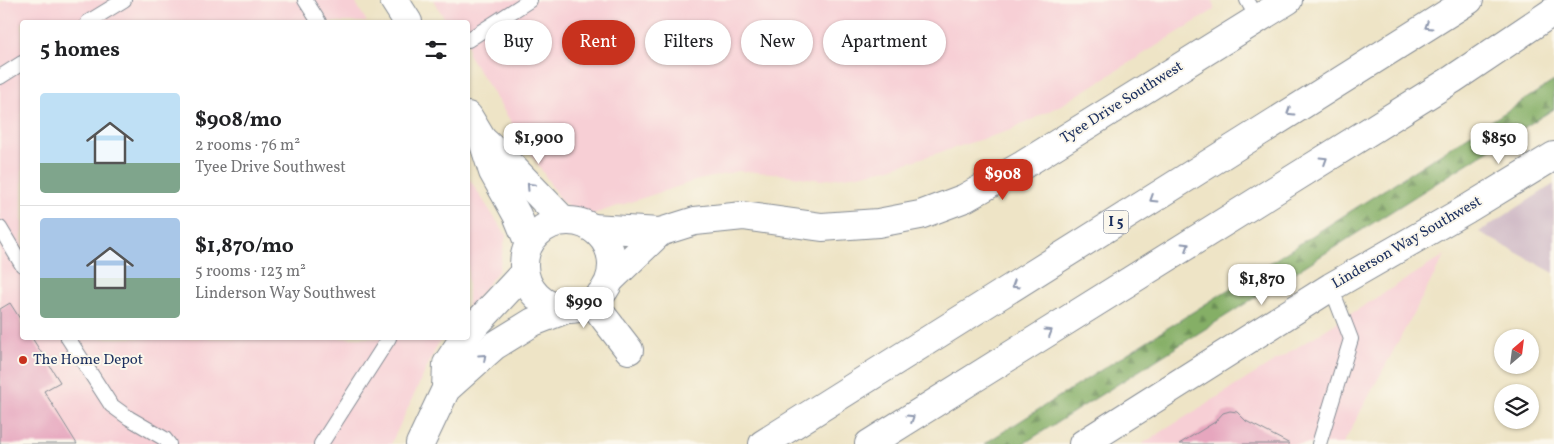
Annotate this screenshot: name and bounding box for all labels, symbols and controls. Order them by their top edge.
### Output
chip: Buy [485,20,552,65]
chip: Rent [562,20,635,65]
chip: Filters [645,20,731,65]
chip: New [741,20,813,65]
chip: Apartment [823,20,946,65]
one-way arrow [1424,20,1434,29]
text: 5 homes [40,36,120,65]
icon: filters [422,36,450,64]
street label: Tyee Drive Southwest [1056,57,1188,149]
text: $908/mo [195,106,282,135]
one-way arrow [1287,106,1296,116]
icon: home [80,113,140,173]
pin: $1,900 [498,122,580,165]
pin: $850 [1469,122,1529,165]
text: $1,900 [515,128,563,150]
text: $850 [1482,128,1516,150]
text: 2 rooms · 76 m² [195,135,300,157]
one-way arrow [1319,156,1328,166]
text: Tyee Drive Southwest [195,157,346,179]
pin: $908 [973,158,1033,201]
text: $908 [985,164,1021,186]
one-way arrow [527,183,536,192]
street label: Linderson Way Southwest [1328,191,1486,295]
one-way arrow [1149,192,1158,202]
road number: I 5 [1104,210,1128,233]
text: $1,870/mo [195,232,294,261]
icon: home [80,238,140,298]
one-way arrow [1181,242,1190,252]
text: 5 rooms · 123 m² [195,261,306,283]
pin: $1,870 [1221,264,1303,306]
text: $1,870 [1239,269,1285,291]
one-way arrow [1012,279,1021,289]
text: Linderson Way Southwest [195,283,376,305]
pin: $990 [554,286,614,329]
text: $990 [566,292,602,314]
one-way arrow [1043,329,1052,338]
north arrow [1494,329,1539,374]
map controls [1494,329,1539,429]
place label: The Home Depot [33,350,143,371]
marker: The Home Depot [17,354,29,366]
one-way arrow [477,354,486,363]
button: layers [1494,384,1539,429]
one-way arrow [905,415,914,425]

